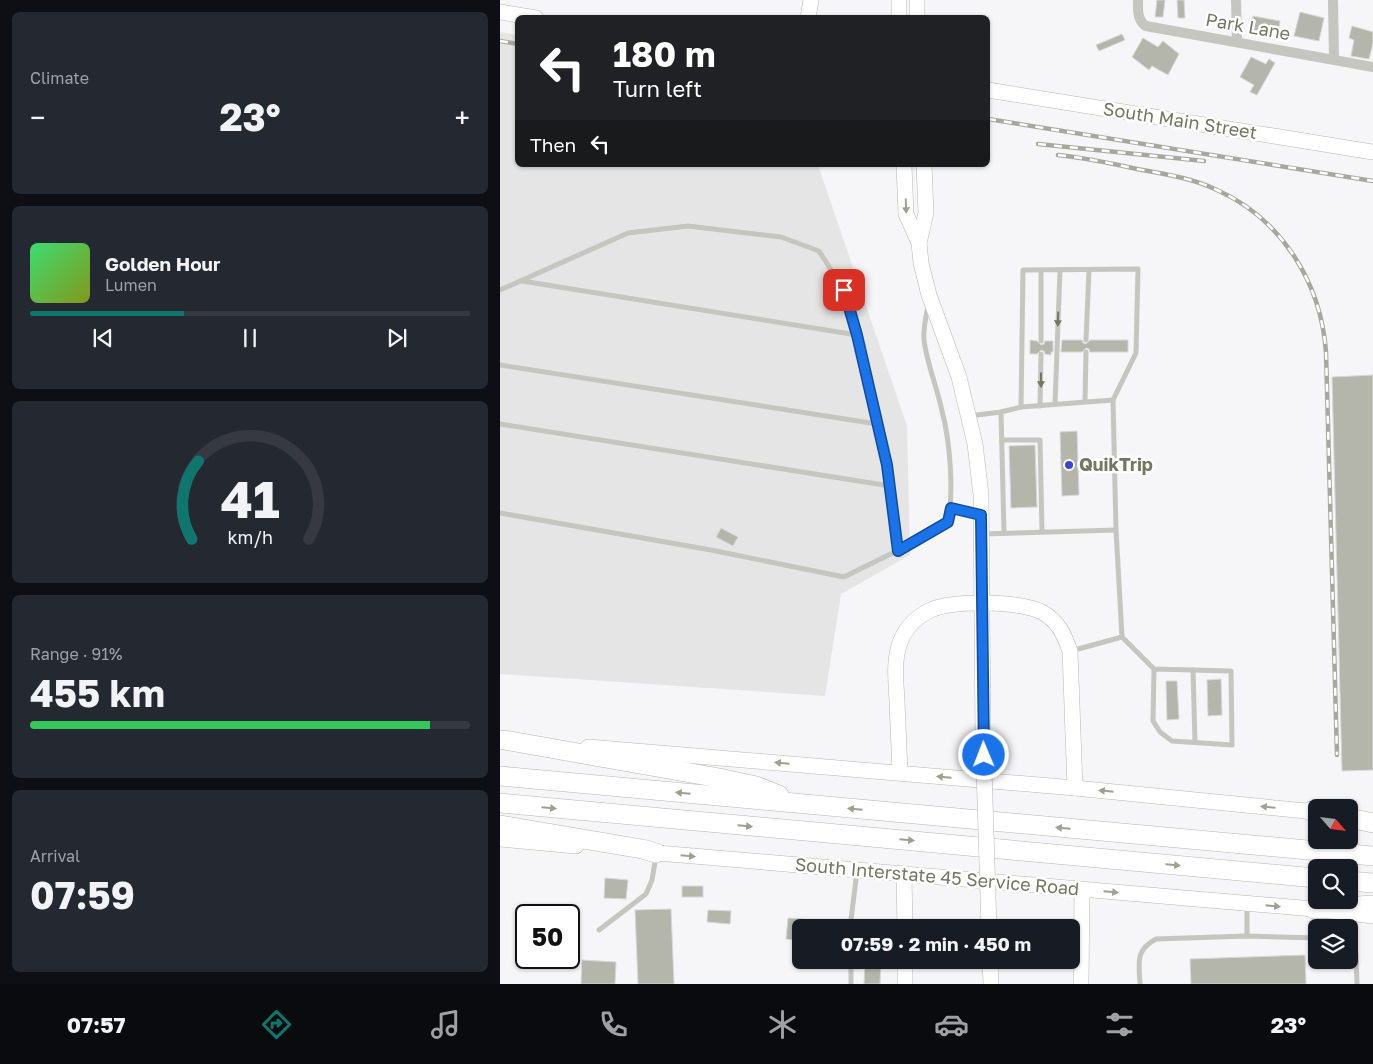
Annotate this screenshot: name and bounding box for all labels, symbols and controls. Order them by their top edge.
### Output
street label: Park Lane [1204,8,1292,44]
text: 180 m [613,33,716,75]
icon: left [530,35,595,100]
text: Climate [30,68,89,88]
text: Turn left [613,75,702,102]
text: 23° [219,94,281,139]
street label: South Main Street [1102,97,1259,143]
text: − [30,101,45,134]
text: + [455,101,470,134]
icon: left [586,130,614,158]
text: Then [530,133,576,156]
one-way arrow [902,198,910,214]
text: Golden Hour [105,252,220,275]
pin [823,269,865,311]
text: Lumen [105,275,157,295]
icon: arrive [830,276,858,304]
one-way arrow [1054,311,1062,327]
icon: previous [89,324,117,352]
icon: pause [236,324,264,352]
icon: next [383,324,411,352]
one-way arrow [1037,372,1045,388]
place label: QuikTrip [1079,453,1153,475]
marker: QuikTrip [1063,459,1075,471]
text: 41 [220,467,280,529]
text: km/h [227,526,273,548]
text: Range · 91% [30,644,122,664]
text: 455 km [30,670,165,715]
position arrow [957,728,1009,780]
one-way arrow [774,759,790,767]
one-way arrow [936,773,952,781]
one-way arrow [1098,787,1114,795]
one-way arrow [674,789,690,797]
north arrow [1308,799,1358,849]
map controls [1308,799,1358,969]
one-way arrow [1259,803,1275,811]
one-way arrow [541,804,557,812]
one-way arrow [847,804,863,812]
one-way arrow [738,822,754,830]
one-way arrow [1055,823,1071,831]
one-way arrow [899,837,915,845]
text: Arrival [30,846,80,866]
one-way arrow [680,852,696,860]
street label: South Interstate 45 Service Road [794,853,1080,899]
button: search [1308,859,1358,909]
one-way arrow [1166,861,1182,869]
text: 07:59 [30,872,135,917]
one-way arrow [1104,888,1120,896]
one-way arrow [1266,902,1282,910]
speed limit sign: 50 [515,904,580,969]
button: layers [1308,919,1358,969]
text: 07:59 · 2 min · 450 m [841,932,1031,955]
icon: directions [259,1007,294,1042]
icon: music [428,1007,463,1042]
icon: phone [596,1007,631,1042]
icon: climate [765,1007,800,1042]
icon: car [934,1007,969,1042]
icon: filters [1102,1007,1137,1042]
text: 07:57 [67,1011,126,1038]
text: 23° [1271,1011,1306,1038]

